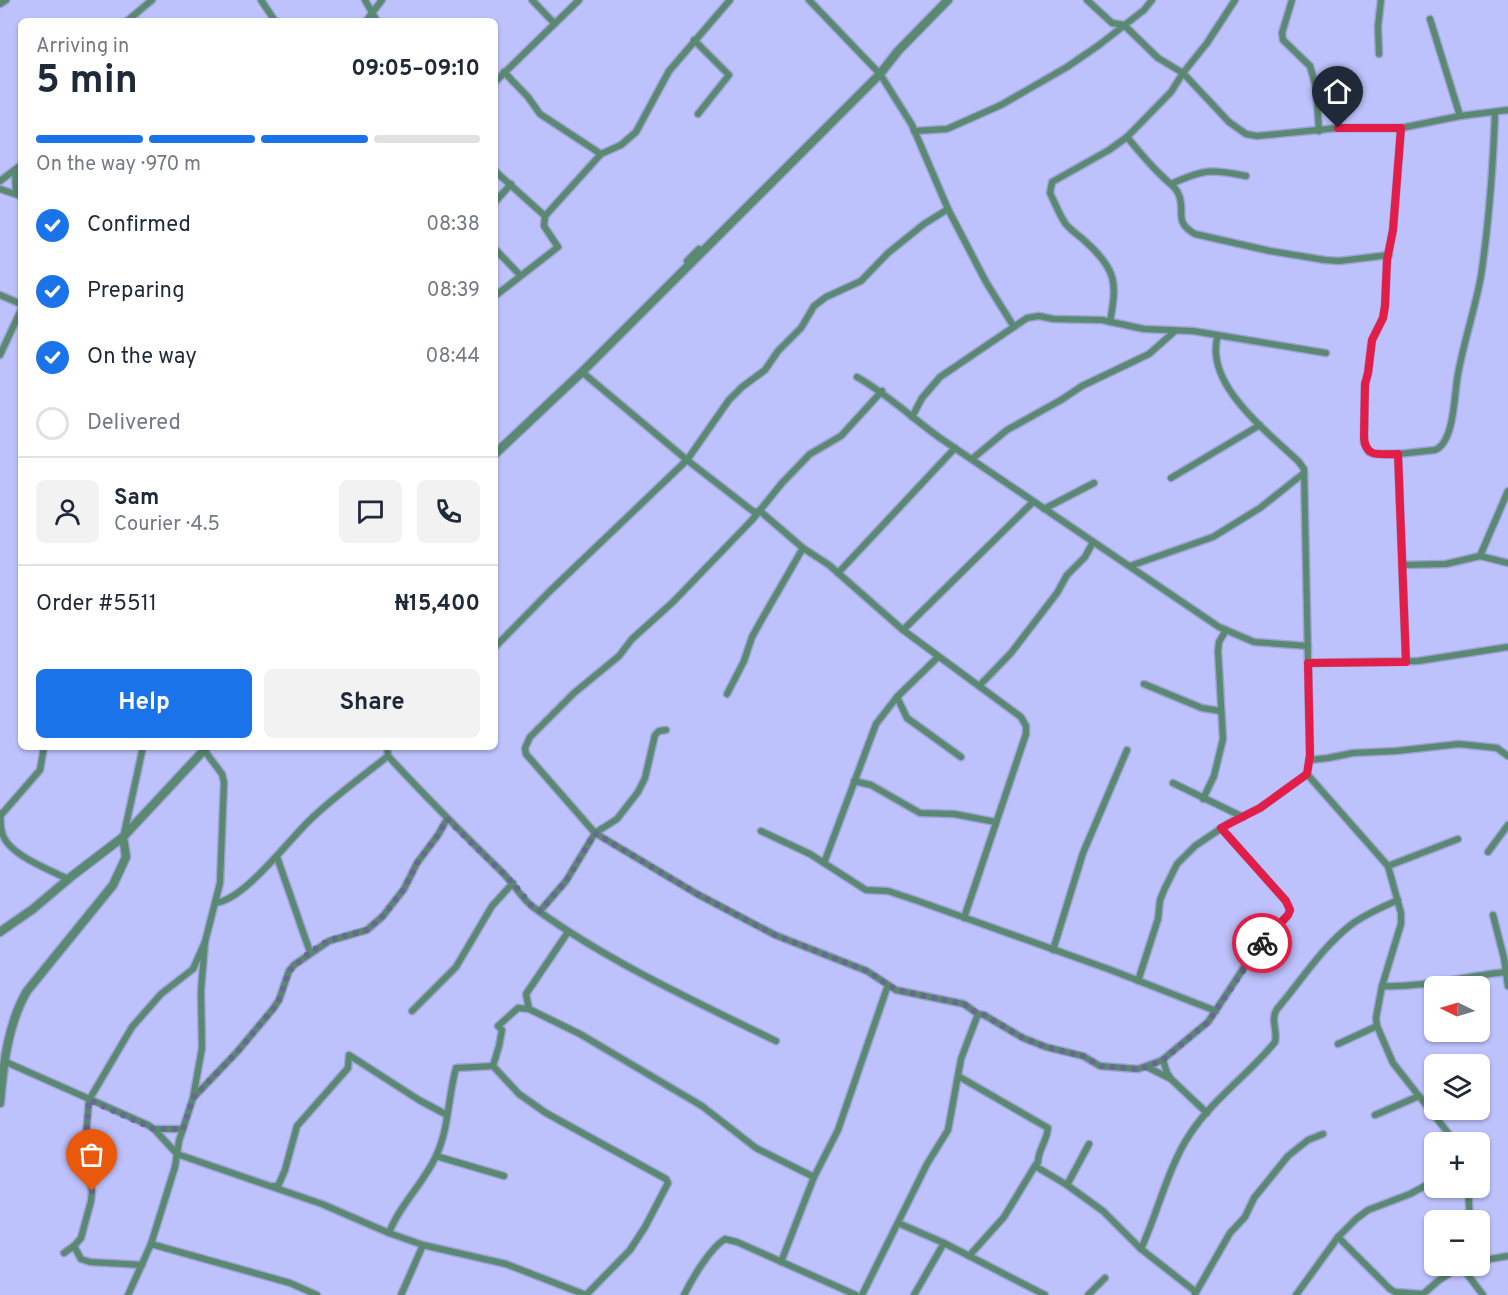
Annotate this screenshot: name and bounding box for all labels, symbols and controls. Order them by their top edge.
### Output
text: Arriving in [36,34,129,60]
text: 09:05–09:10 [351,56,480,83]
text: 5 min [36,58,138,107]
pin [1312,66,1363,128]
icon: home [1321,75,1354,108]
text: On the way · 970 m [36,152,201,178]
icon: check [36,209,69,242]
text: Confirmed [87,212,191,239]
text: 08:38 [426,212,480,238]
icon: check [36,275,69,308]
text: Preparing [87,278,185,305]
text: 08:39 [427,278,480,304]
icon: check [36,341,69,374]
text: On the way [87,344,197,371]
text: 08:44 [426,344,480,370]
text: Delivered [87,410,181,437]
button: person [36,480,99,543]
button: chat [339,480,402,543]
button: phone [417,480,480,543]
text: Sam [114,485,159,512]
text: Courier · 4.5 [114,512,220,538]
text: Order #5511 [36,591,157,618]
text: ₦15,400 [394,591,480,618]
button: Help [36,669,252,738]
button: Share [264,669,480,738]
courier [1232,913,1292,973]
icon: bike [1246,927,1279,960]
north arrow [1424,976,1490,1042]
map controls [1424,976,1490,1276]
button: layers [1424,1054,1490,1120]
pin [66,1129,117,1191]
button: + [1424,1132,1490,1198]
icon: bag [75,1138,108,1171]
button: − [1424,1210,1490,1276]

